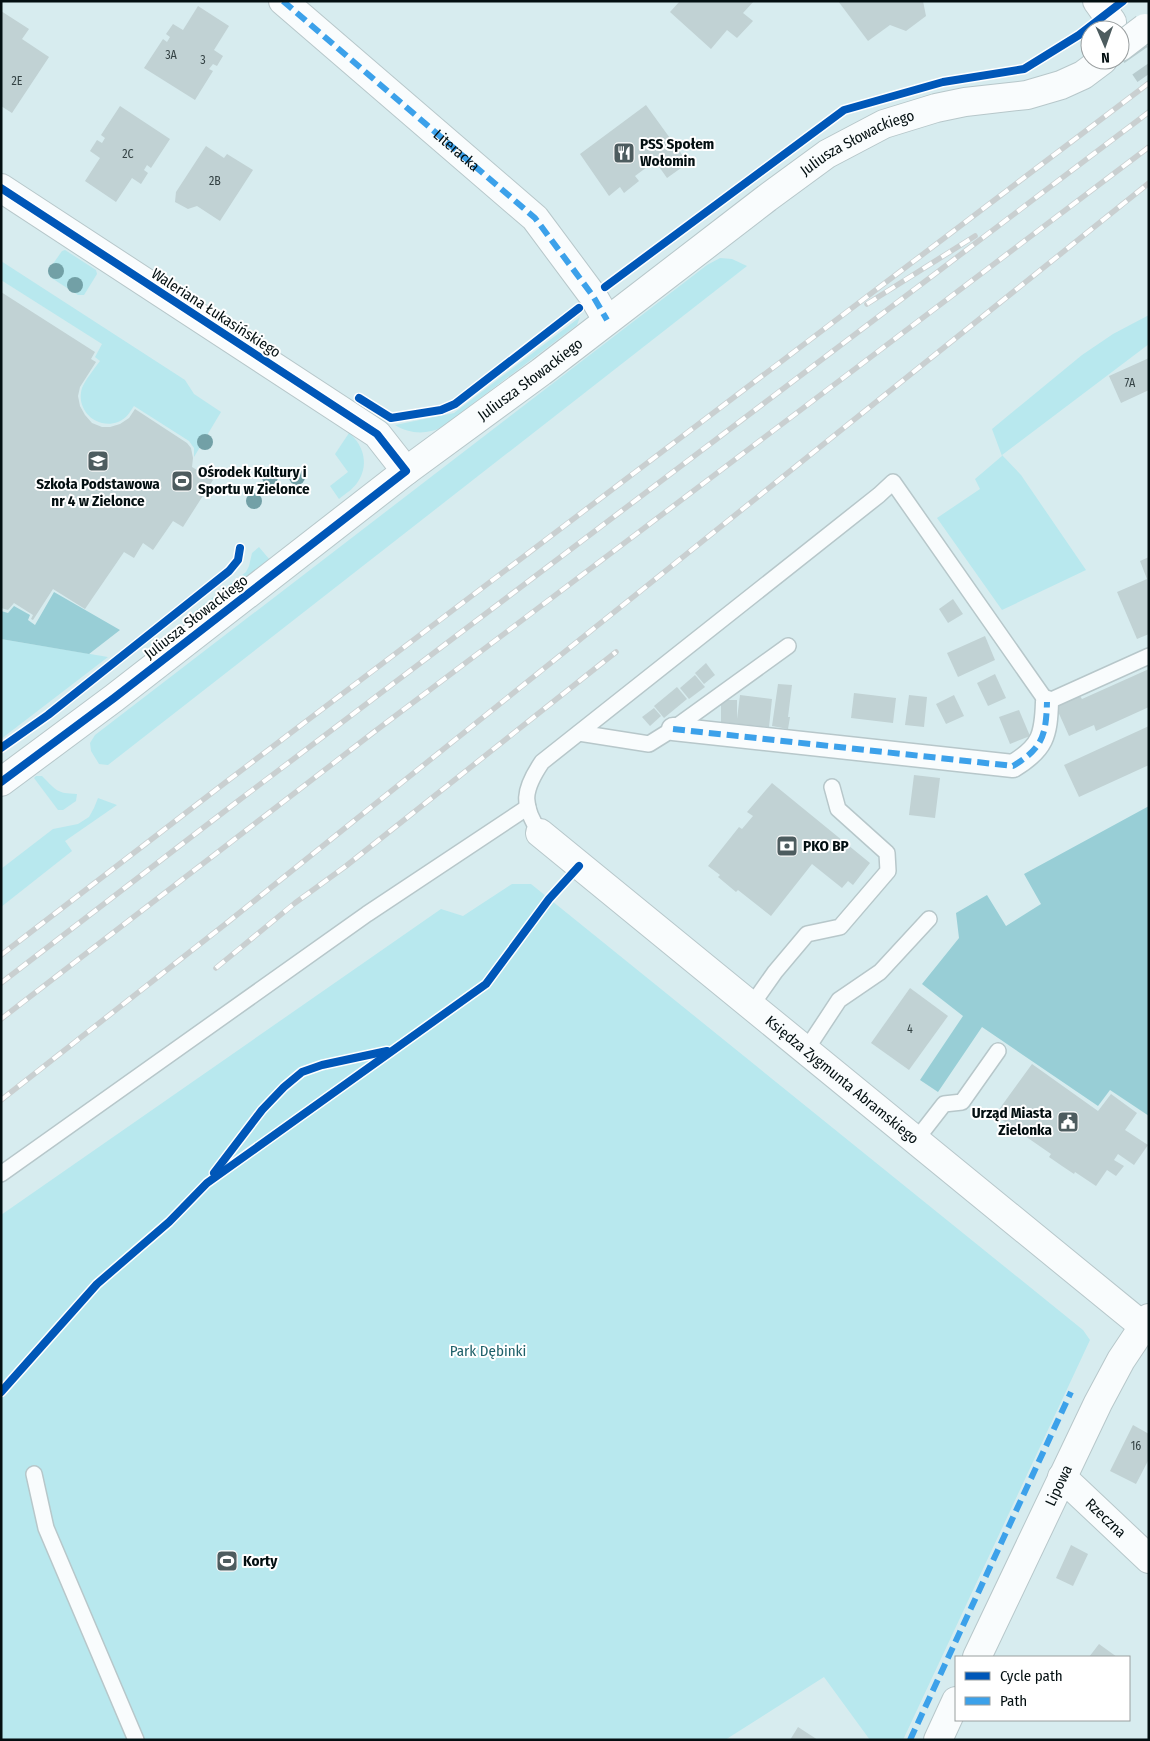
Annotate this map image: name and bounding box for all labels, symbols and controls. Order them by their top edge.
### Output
north arrow [1080,20,1130,70]
house number: 3A [165,48,178,62]
text: N [1101,49,1110,66]
house number: 3 [200,53,206,67]
house number: 2E [12,74,23,88]
street label: Juliusza Słowackiego [797,106,917,180]
street label: Literacka [430,126,483,175]
place label: PSS Społem Wołomin [640,135,714,170]
restaurant icon: PSS Społem Wołomin [612,141,636,165]
house number: 2C [122,147,134,161]
house number: 2B [209,174,221,188]
street label: Waleriana Łukasińskiego [148,264,284,362]
street label: Juliusza Słowackiego [474,334,586,424]
house number: 7A [1125,376,1136,390]
school or university icon: Szkoła Podstawowa nr 4 w Zielonce [86,449,110,473]
place label: Ośrodek Kultury i Sportu w Zielonce [198,463,310,498]
sports icon: Ośrodek Kultury i Sportu w Zielonce [170,469,194,493]
place label: Szkoła Podstawowa nr 4 w Zielonce [36,475,160,510]
street label: Juliusza Słowackiego [141,571,251,663]
bank icon: PKO BP [775,834,799,858]
place label: PKO BP [803,837,849,855]
street label: Księdza Zygmunta Abramskiego [762,1012,922,1148]
house number: 4 [907,1022,913,1036]
place label: Urząd Miasta Zielonka [972,1104,1053,1139]
public building icon: Urząd Miasta Zielonka [1056,1110,1080,1134]
park label: Park Dębinki [450,1342,526,1360]
house number: 16 [1131,1439,1141,1453]
street label: Lipowa [1041,1462,1076,1509]
street label: Rzeczna [1082,1495,1130,1542]
sports icon: Korty [215,1549,239,1573]
place label: Korty [243,1552,278,1570]
legend [955,1656,1130,1721]
text: Cycle path [1000,1667,1063,1685]
text: Path [1000,1692,1027,1710]

